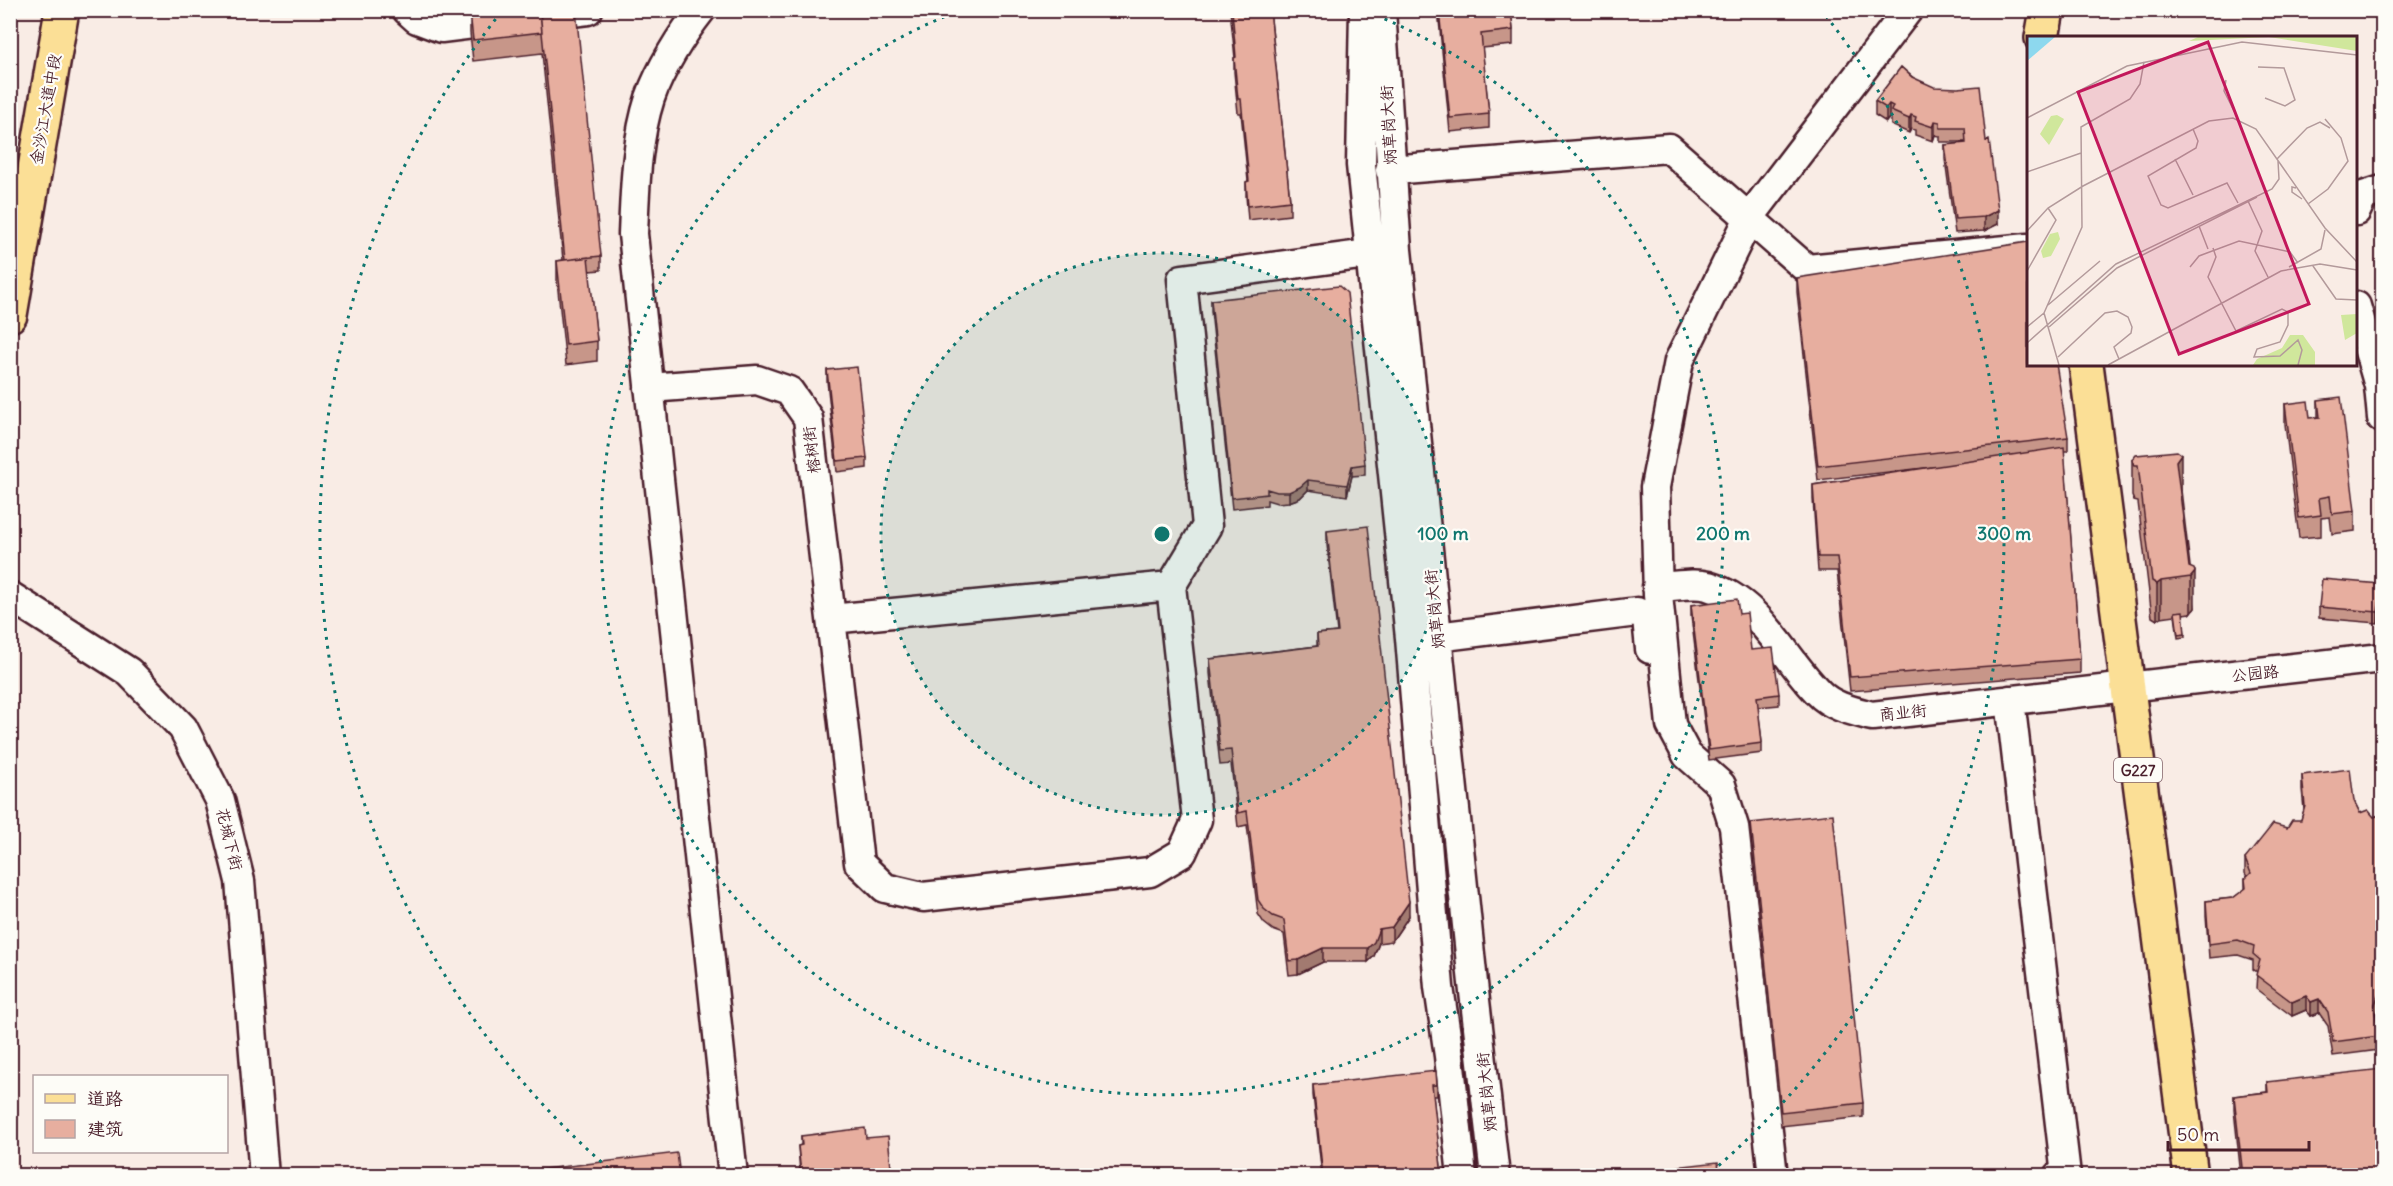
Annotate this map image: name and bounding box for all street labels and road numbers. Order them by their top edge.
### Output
street label: 金沙江大道中段 [25,52,65,166]
street label: 炳草岗大街 [1376,85,1400,165]
street label: 榕树街 [798,425,824,475]
street label: 炳草岗大街 [1420,568,1448,650]
street label: 公园路 [2230,661,2280,685]
street label: 商业街 [1878,700,1928,724]
road number: G227 [2114,758,2162,782]
street label: 花城下街 [213,806,247,872]
street label: 炳草岗大街 [1472,1051,1500,1133]

